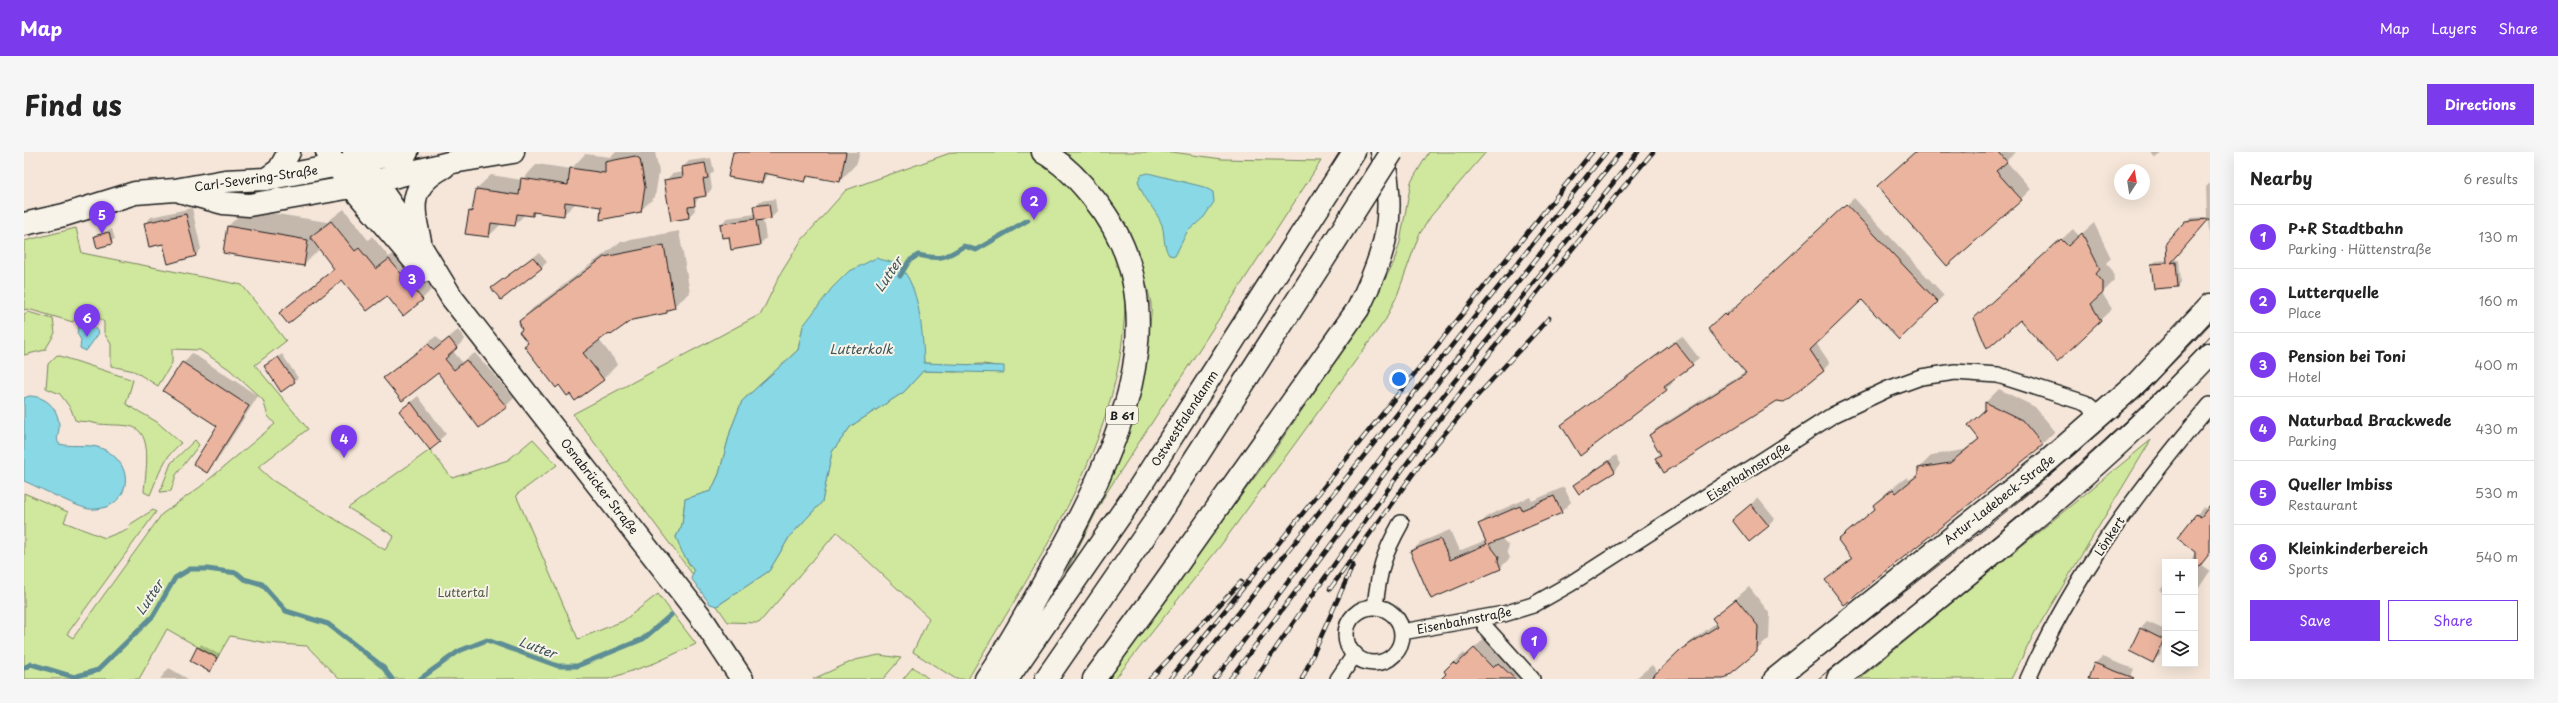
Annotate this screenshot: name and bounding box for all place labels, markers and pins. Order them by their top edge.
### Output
pin: 2 [1021,187,1047,220]
pin: 5 [89,201,115,234]
pin: 3 [399,265,425,298]
pin: 6 [74,304,100,337]
pin: 4 [331,425,357,458]
pin: 1 [1521,627,1547,660]

